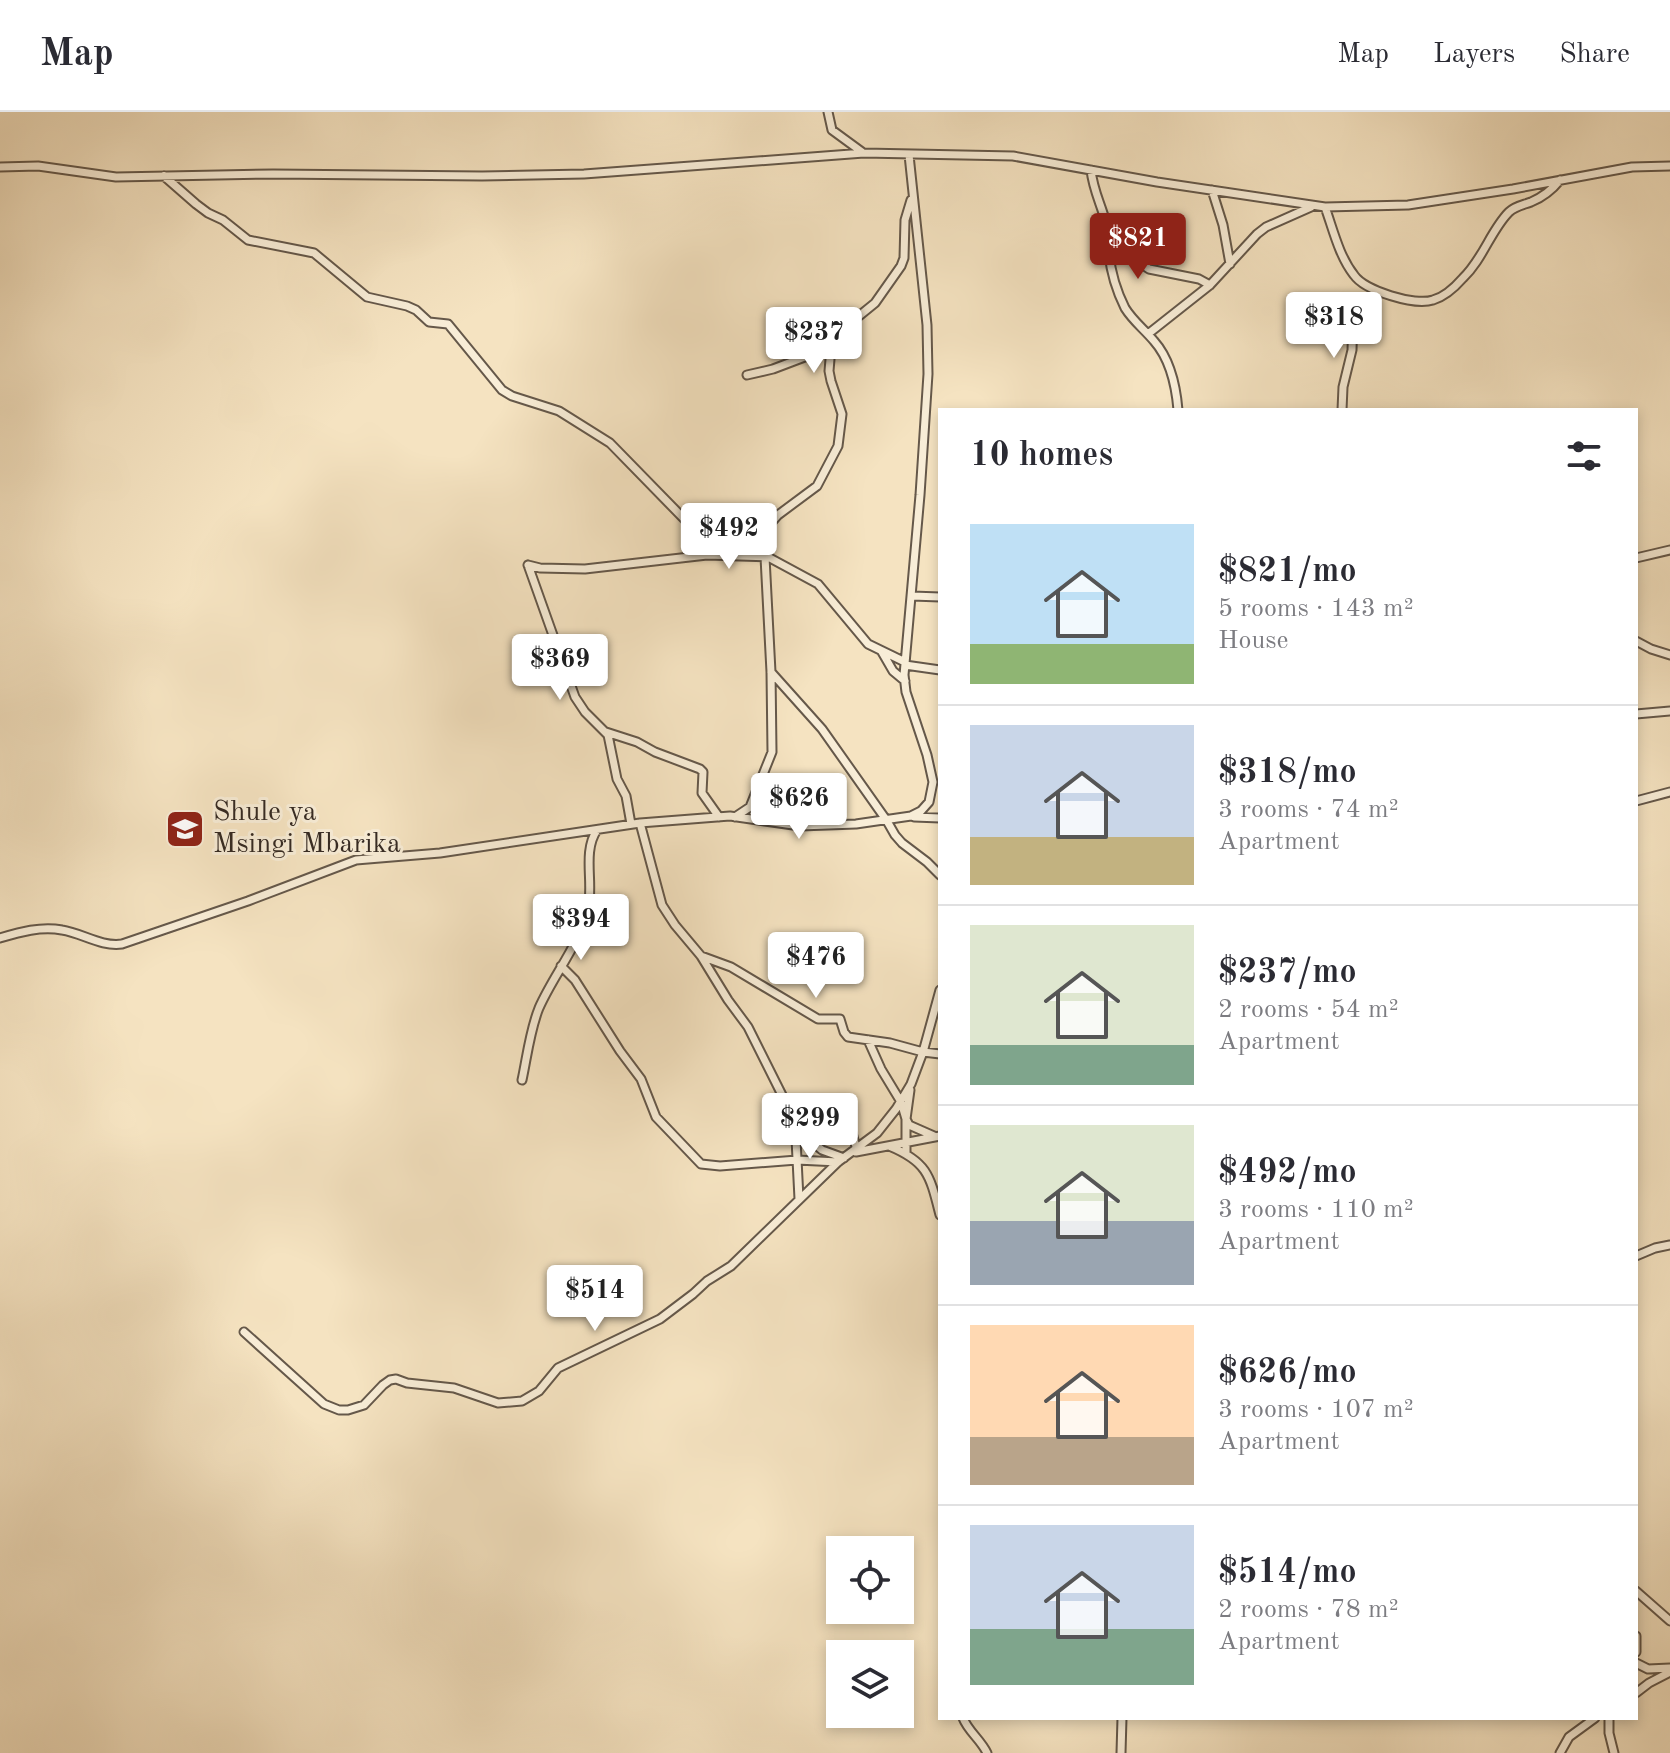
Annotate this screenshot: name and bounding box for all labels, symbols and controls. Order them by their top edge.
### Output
text: Map [40,36,114,74]
text: Map [1337,41,1389,69]
text: Layers [1433,41,1515,69]
text: Share [1559,41,1630,69]
pin: $821 [1091,213,1185,281]
text: $821 [1108,226,1168,252]
pin: $318 [1287,292,1381,360]
text: $318 [1304,305,1364,331]
pin: $237 [767,307,861,375]
text: $237 [784,320,844,346]
icon: filters [1562,434,1606,478]
text: 10 homes [970,439,1113,473]
pin: $492 [682,503,776,571]
text: $492 [699,516,759,542]
text: $821/mo [1218,555,1357,589]
icon: home [1034,556,1130,652]
text: 5 rooms · 143 m² [1218,596,1414,622]
text: House [1218,628,1289,654]
pin: $369 [513,634,607,702]
text: $369 [530,647,590,673]
text: $318/mo [1218,756,1357,790]
icon: home [1034,757,1130,853]
pin: $626 [752,773,846,841]
text: $626 [769,786,829,812]
text: 3 rooms · 74 m² [1218,797,1399,823]
place label: Shule ya Msingi Mbarika [213,799,401,859]
school or university icon: Shule ya Msingi Mbarika [164,808,206,850]
text: Apartment [1218,829,1340,855]
pin: $394 [534,894,628,962]
text: $394 [551,907,611,933]
pin: $476 [769,932,863,1000]
text: $476 [786,945,846,971]
text: $237/mo [1218,956,1357,990]
icon: home [1034,957,1130,1053]
text: 2 rooms · 54 m² [1218,997,1399,1023]
text: Apartment [1218,1029,1340,1055]
pin: $299 [763,1093,857,1161]
text: $299 [780,1106,840,1132]
text: $492/mo [1218,1156,1357,1190]
icon: home [1034,1157,1130,1253]
text: 3 rooms · 110 m² [1218,1197,1414,1223]
text: Apartment [1218,1229,1340,1255]
pin: $514 [548,1265,642,1333]
text: $514 [565,1278,625,1304]
text: $626/mo [1218,1356,1357,1390]
icon: home [1034,1357,1130,1453]
text: 3 rooms · 107 m² [1218,1397,1414,1423]
text: Apartment [1218,1429,1340,1455]
map controls [826,1536,914,1728]
button: locate [826,1536,914,1624]
text: $514/mo [1218,1556,1357,1590]
icon: home [1034,1557,1130,1653]
text: 2 rooms · 78 m² [1218,1597,1399,1623]
text: Apartment [1218,1629,1340,1655]
button: layers [826,1640,914,1728]

